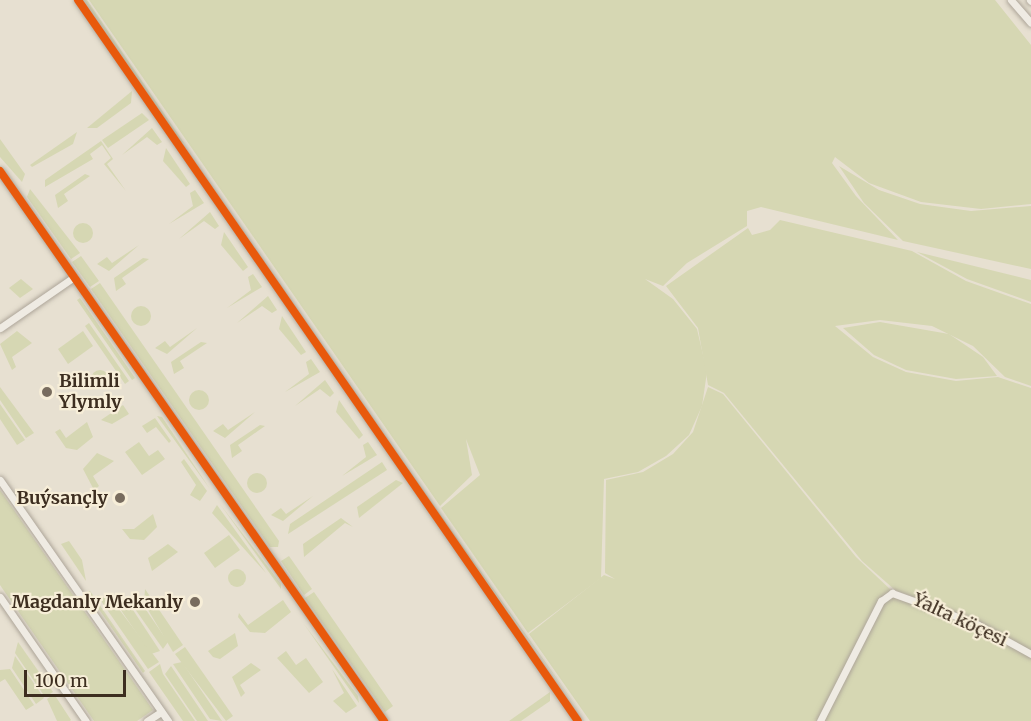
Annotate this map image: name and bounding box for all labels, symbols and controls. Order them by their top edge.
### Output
place label: Bilimli Ylymly [59,371,122,413]
marker: Bilimli Ylymly [40,385,54,399]
place label: Buýsançly [16,487,108,509]
marker: Buýsançly [113,491,127,505]
street label: Ýalta köçesi [909,589,1011,651]
place label: Magdanly Mekanly [12,591,183,613]
marker: Magdanly Mekanly [188,595,202,609]
scale bar [27,658,129,696]
text: 100 m [35,669,88,692]

